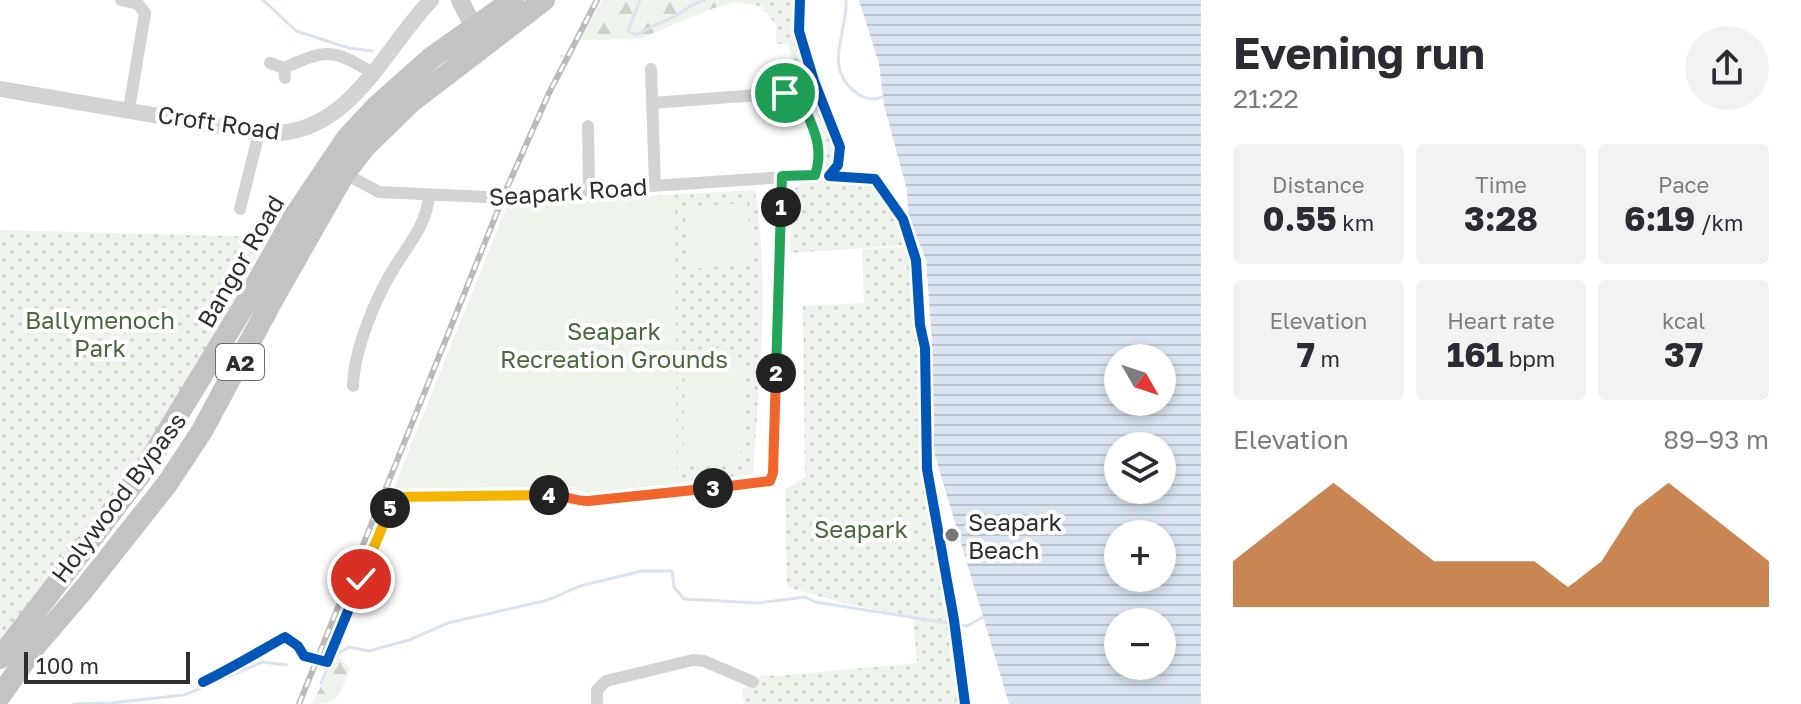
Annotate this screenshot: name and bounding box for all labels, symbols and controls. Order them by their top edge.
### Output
text: Evening run [1233,26,1485,79]
button: share [1685,26,1769,110]
pin [751,59,819,127]
icon: arrive [763,71,807,115]
text: 21:22 [1233,83,1299,114]
street label: Croft Road [156,99,282,145]
street label: Seapark Road [488,171,648,211]
text: Distance [1272,171,1365,198]
text: Time [1475,171,1527,198]
text: Pace [1658,171,1709,198]
pin: 1 [761,187,801,227]
street label: Bangor Road [191,190,289,332]
text: 1 [775,193,787,220]
text: 0.55 [1262,198,1337,238]
text: 3:28 [1464,198,1538,238]
text: 6:19 [1624,198,1695,238]
text: km [1337,209,1374,236]
text: /km [1695,209,1743,236]
park label: Ballymenoch Park [25,305,175,362]
text: Elevation [1269,307,1367,334]
text: Heart rate [1447,307,1555,334]
text: kcal [1662,307,1705,334]
park label: Seapark Recreation Grounds [500,316,728,373]
text: 7 [1297,334,1315,374]
text: 161 [1447,334,1503,374]
text: 37 [1664,334,1703,374]
road number: A2 [216,344,264,380]
north arrow [1104,344,1176,416]
map controls [1104,344,1176,680]
text: m [1315,345,1340,372]
text: bpm [1503,345,1555,372]
pin: 2 [756,353,796,393]
text: 2 [769,359,783,386]
street label: Holywood Bypass [45,406,191,588]
text: Elevation [1233,424,1349,455]
text: 89–93 m [1663,424,1769,455]
button: layers [1104,432,1176,504]
pin: 3 [693,468,733,508]
text: 3 [706,474,720,501]
pin: 4 [529,475,569,515]
text: 4 [542,481,556,508]
pin: 5 [370,488,410,528]
text: 5 [383,494,397,521]
place label: Seapark Beach [968,507,1062,564]
park label: Seapark [814,514,908,543]
button: + [1104,520,1176,592]
marker: Seapark Beach [943,526,961,544]
pin [327,545,395,613]
icon: check [339,557,383,601]
button: − [1104,608,1176,680]
scale bar [24,648,190,684]
text: 100 m [36,652,99,679]

